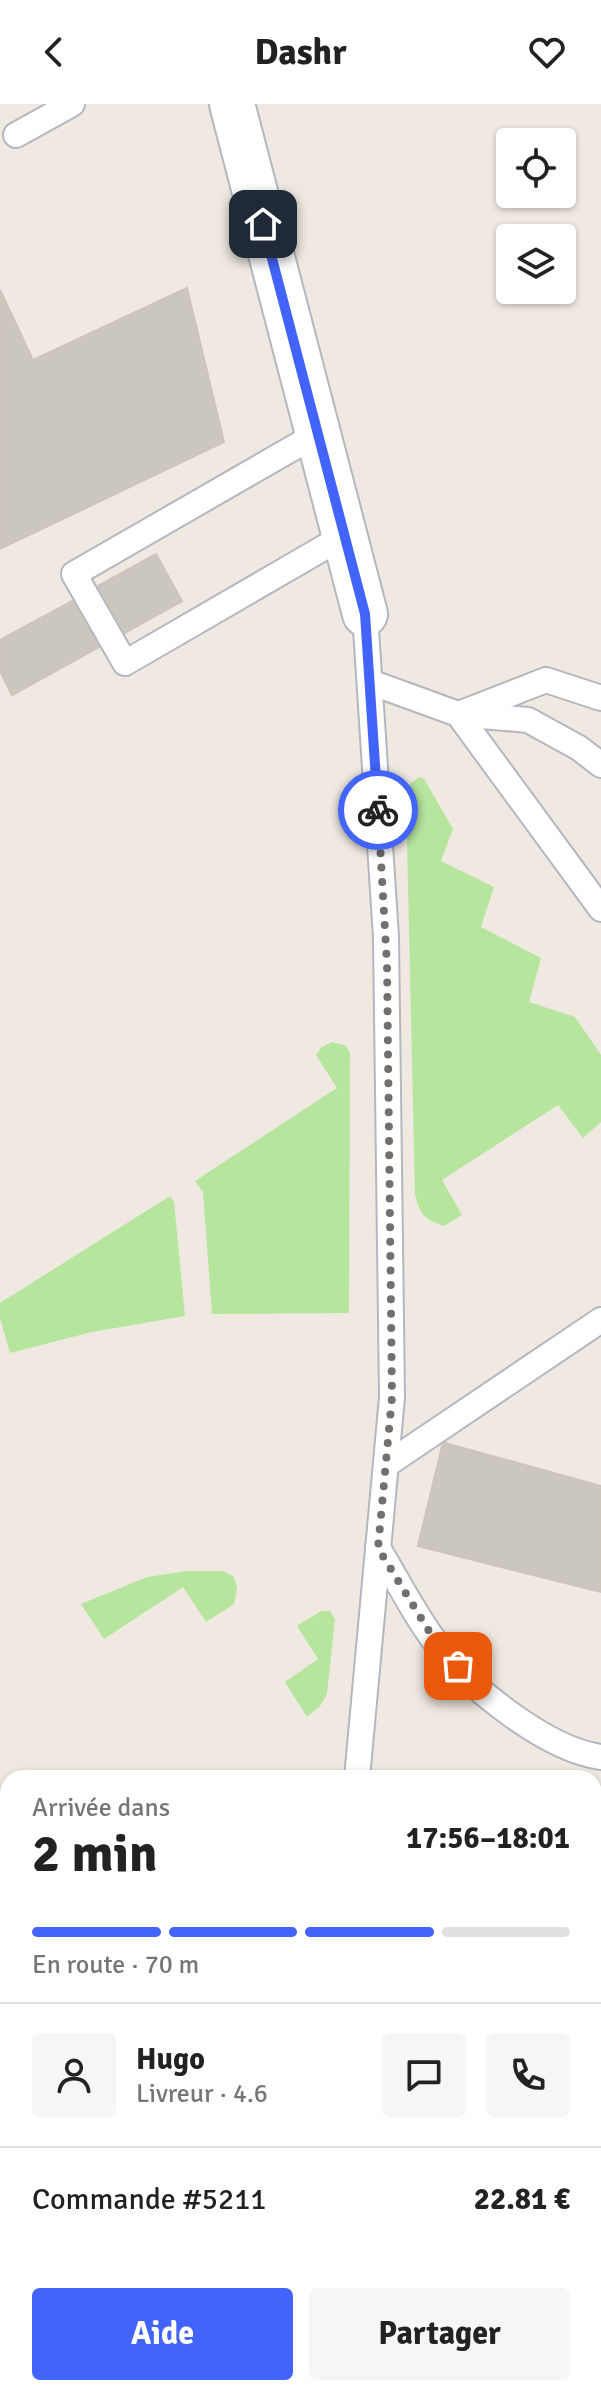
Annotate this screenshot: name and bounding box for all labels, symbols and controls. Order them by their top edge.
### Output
icon: back [32,30,76,74]
text: Dashr [255,30,346,75]
icon: heart [525,30,569,74]
map controls [496,128,576,304]
button: locate [496,128,576,208]
pin [229,190,297,258]
icon: home [241,202,285,246]
button: layers [496,224,576,304]
courier [338,770,418,850]
icon: bike [356,788,400,832]
pin [424,1632,492,1700]
icon: bag [436,1644,480,1688]
text: Arrivée dans [32,1792,170,1824]
text: 17:56–18:01 [406,1820,570,1857]
text: 2 min [32,1822,158,1886]
text: En route · 70 m [32,1949,199,1981]
button: person [32,2033,116,2117]
button: chat [382,2033,466,2117]
button: phone [486,2033,570,2117]
text: Hugo [136,2041,205,2078]
text: Livreur · 4.6 [136,2078,268,2110]
text: Commande #5211 [32,2181,267,2218]
text: 22.81 € [474,2181,570,2218]
button: Aide [32,2288,293,2380]
button: Partager [309,2288,570,2380]

